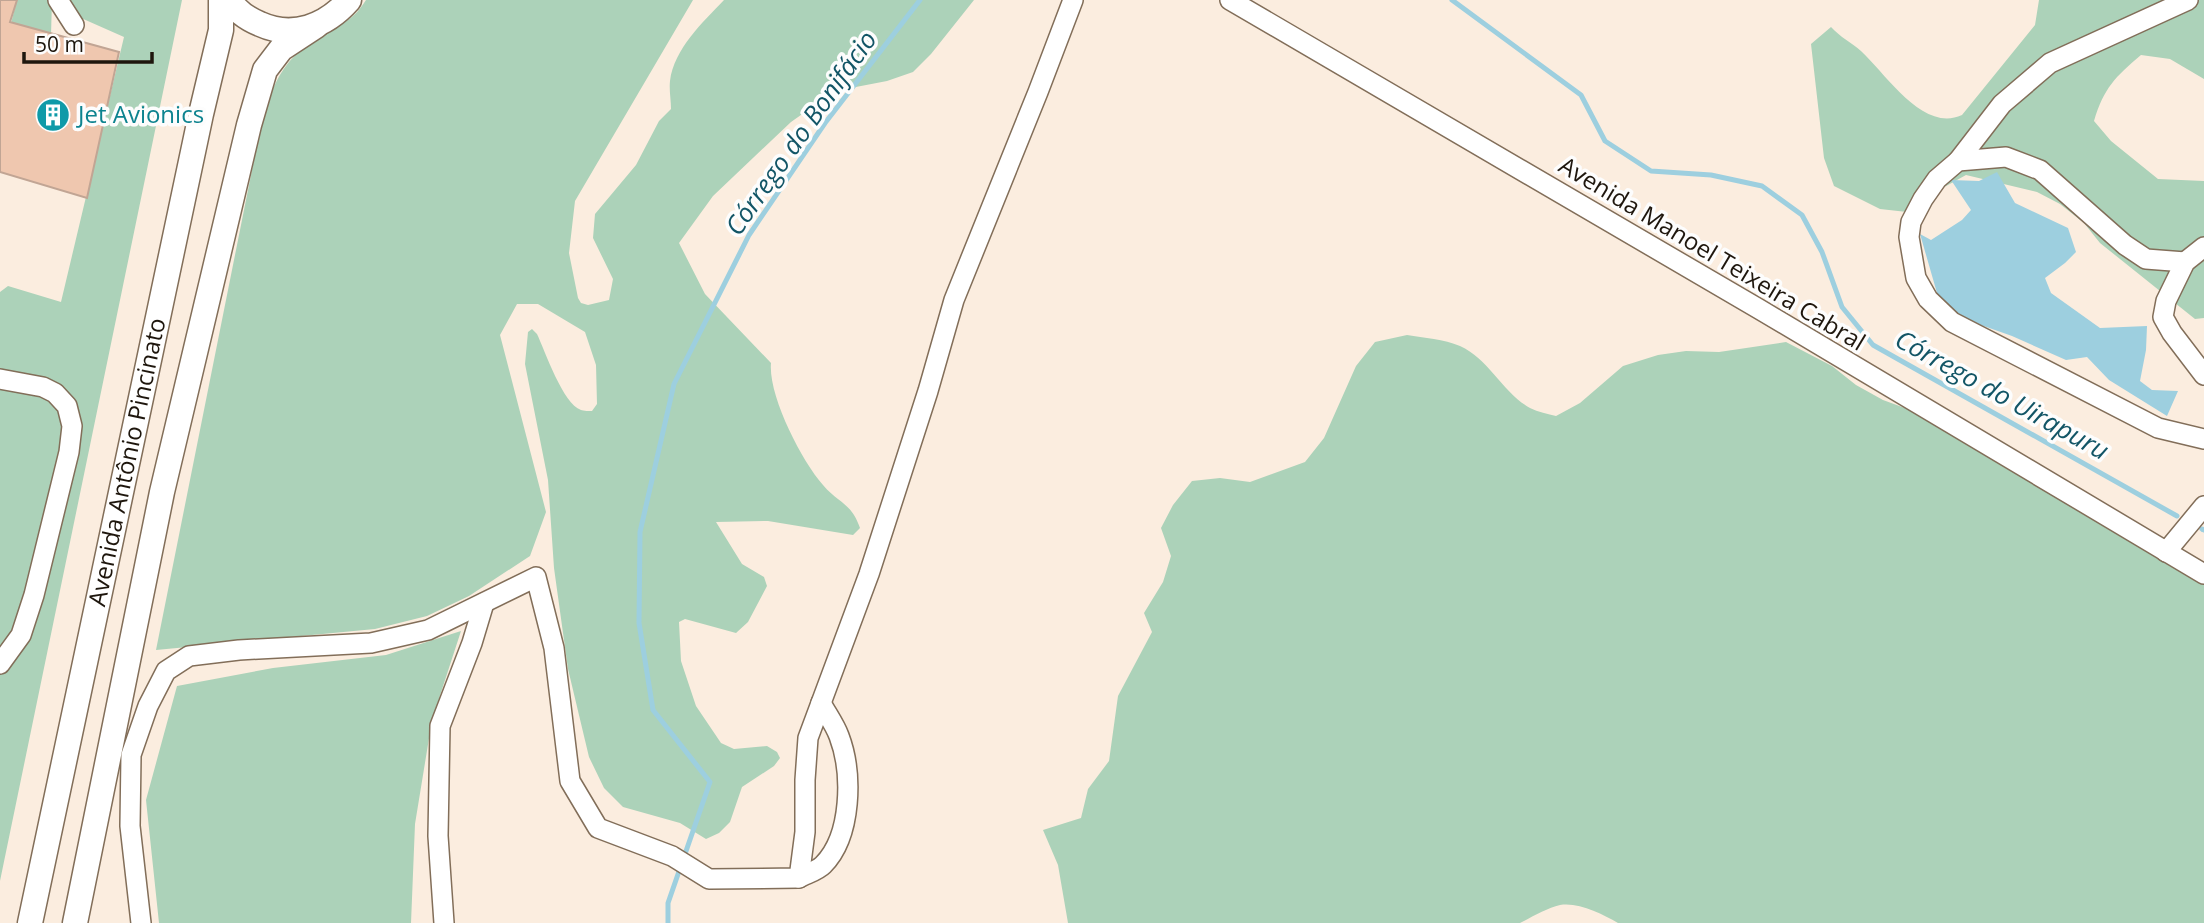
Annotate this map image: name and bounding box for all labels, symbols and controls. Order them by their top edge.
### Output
scale bar [24,21,152,65]
water label: Córrego do Bonifácio [716,23,884,242]
text: 50 m [35,30,84,58]
building icon: Jet Avionics [34,96,72,134]
place label: Jet Avionics [76,97,204,130]
street label: Avenida Manoel Teixeira Cabral [1553,148,1872,358]
street label: Avenida Antônio Pincinato [79,315,172,609]
water label: Córrego do Uirapuru [1889,320,2116,468]

